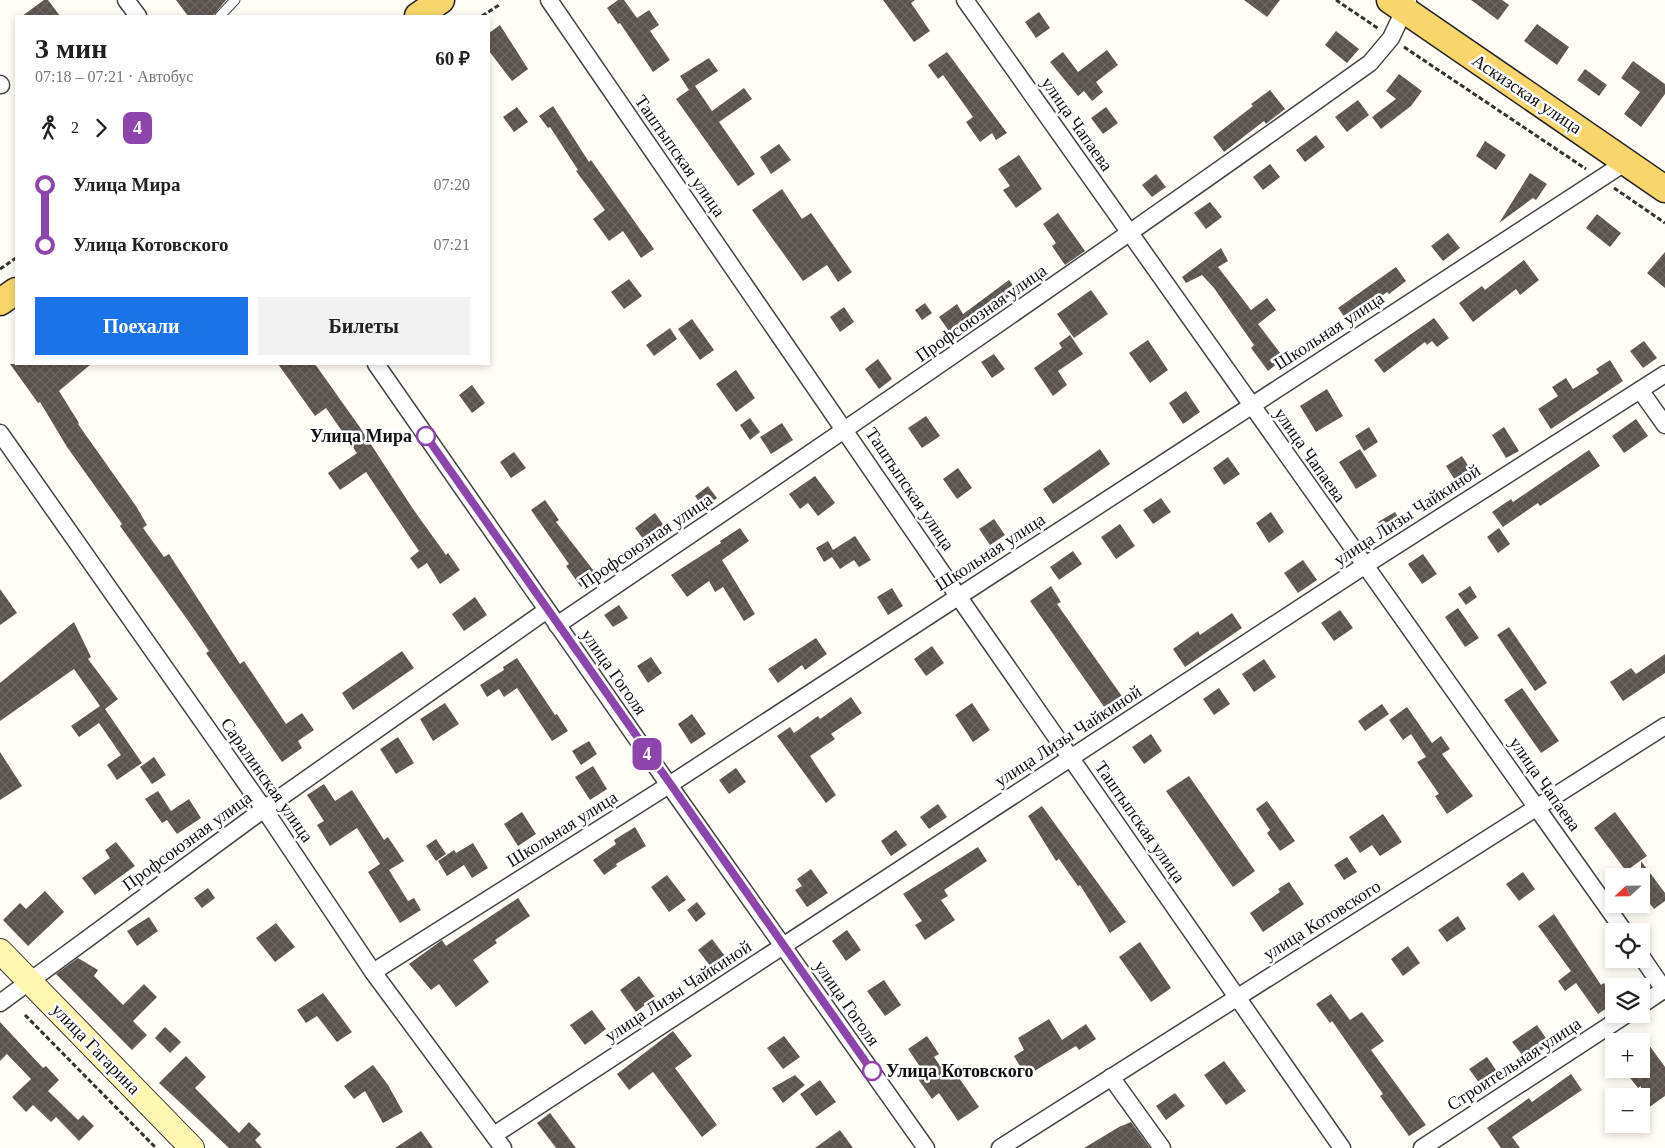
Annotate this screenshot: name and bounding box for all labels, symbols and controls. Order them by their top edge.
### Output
text: 3 мин [35,33,107,64]
text: 60 ₽ [435,48,470,69]
street label: Аскизская улица [1468,50,1586,138]
text: 07:18 – 07:21 · Автобус [35,68,193,85]
street label: улица Чапаева [1037,73,1117,175]
street label: Таштыпская улица [631,91,729,221]
icon: walk [35,114,63,142]
icon: forward [87,114,115,142]
text: 4 [133,118,142,138]
text: 2 [71,119,79,136]
text: Улица Мира [73,174,181,195]
text: 07:20 [434,176,470,193]
text: Улица Котовского [73,234,229,255]
text: 07:21 [434,236,470,253]
street label: Профсоюзная улица [912,260,1050,366]
street label: Школьная улица [1270,288,1388,374]
button: Поехали [35,297,248,355]
button: Билеты [258,297,470,355]
street label: улица Чапаева [1270,404,1350,506]
street label: Таштыпская улица [862,424,958,554]
place label: Улица Мира [310,426,412,446]
marker: Улица Мира [416,426,436,446]
street label: улица Лизы Чайкиной [1330,460,1484,570]
street label: Профсоюзная улица [576,489,716,593]
street label: Школьная улица [931,509,1049,595]
street label: улица Гоголя [577,625,651,719]
street label: улица Лизы Чайкиной [991,681,1145,791]
street label: Саралинская улица [217,714,317,846]
street label: улица Чапаева [1505,733,1585,835]
line badge: 4 [631,738,663,770]
text: 4 [643,744,652,764]
street label: Таштыпская улица [1091,757,1189,887]
street label: Профсоюзная улица [118,787,256,895]
street label: Школьная улица [503,787,621,871]
north arrow [1605,868,1650,912]
map controls [1605,868,1650,1133]
street label: улица Котовского [1260,876,1384,964]
button: locate [1605,923,1650,968]
street label: улица Лизы Чайкиной [601,936,755,1046]
street label: улица Гоголя [810,956,884,1050]
button: layers [1605,978,1650,1023]
street label: улица Гагарина [48,999,144,1099]
street label: Строительная улица [1443,1013,1585,1115]
button: + [1605,1033,1650,1078]
marker: Улица Котовского [862,1061,882,1081]
place label: Улица Котовского [886,1061,1033,1081]
button: − [1605,1088,1650,1133]

